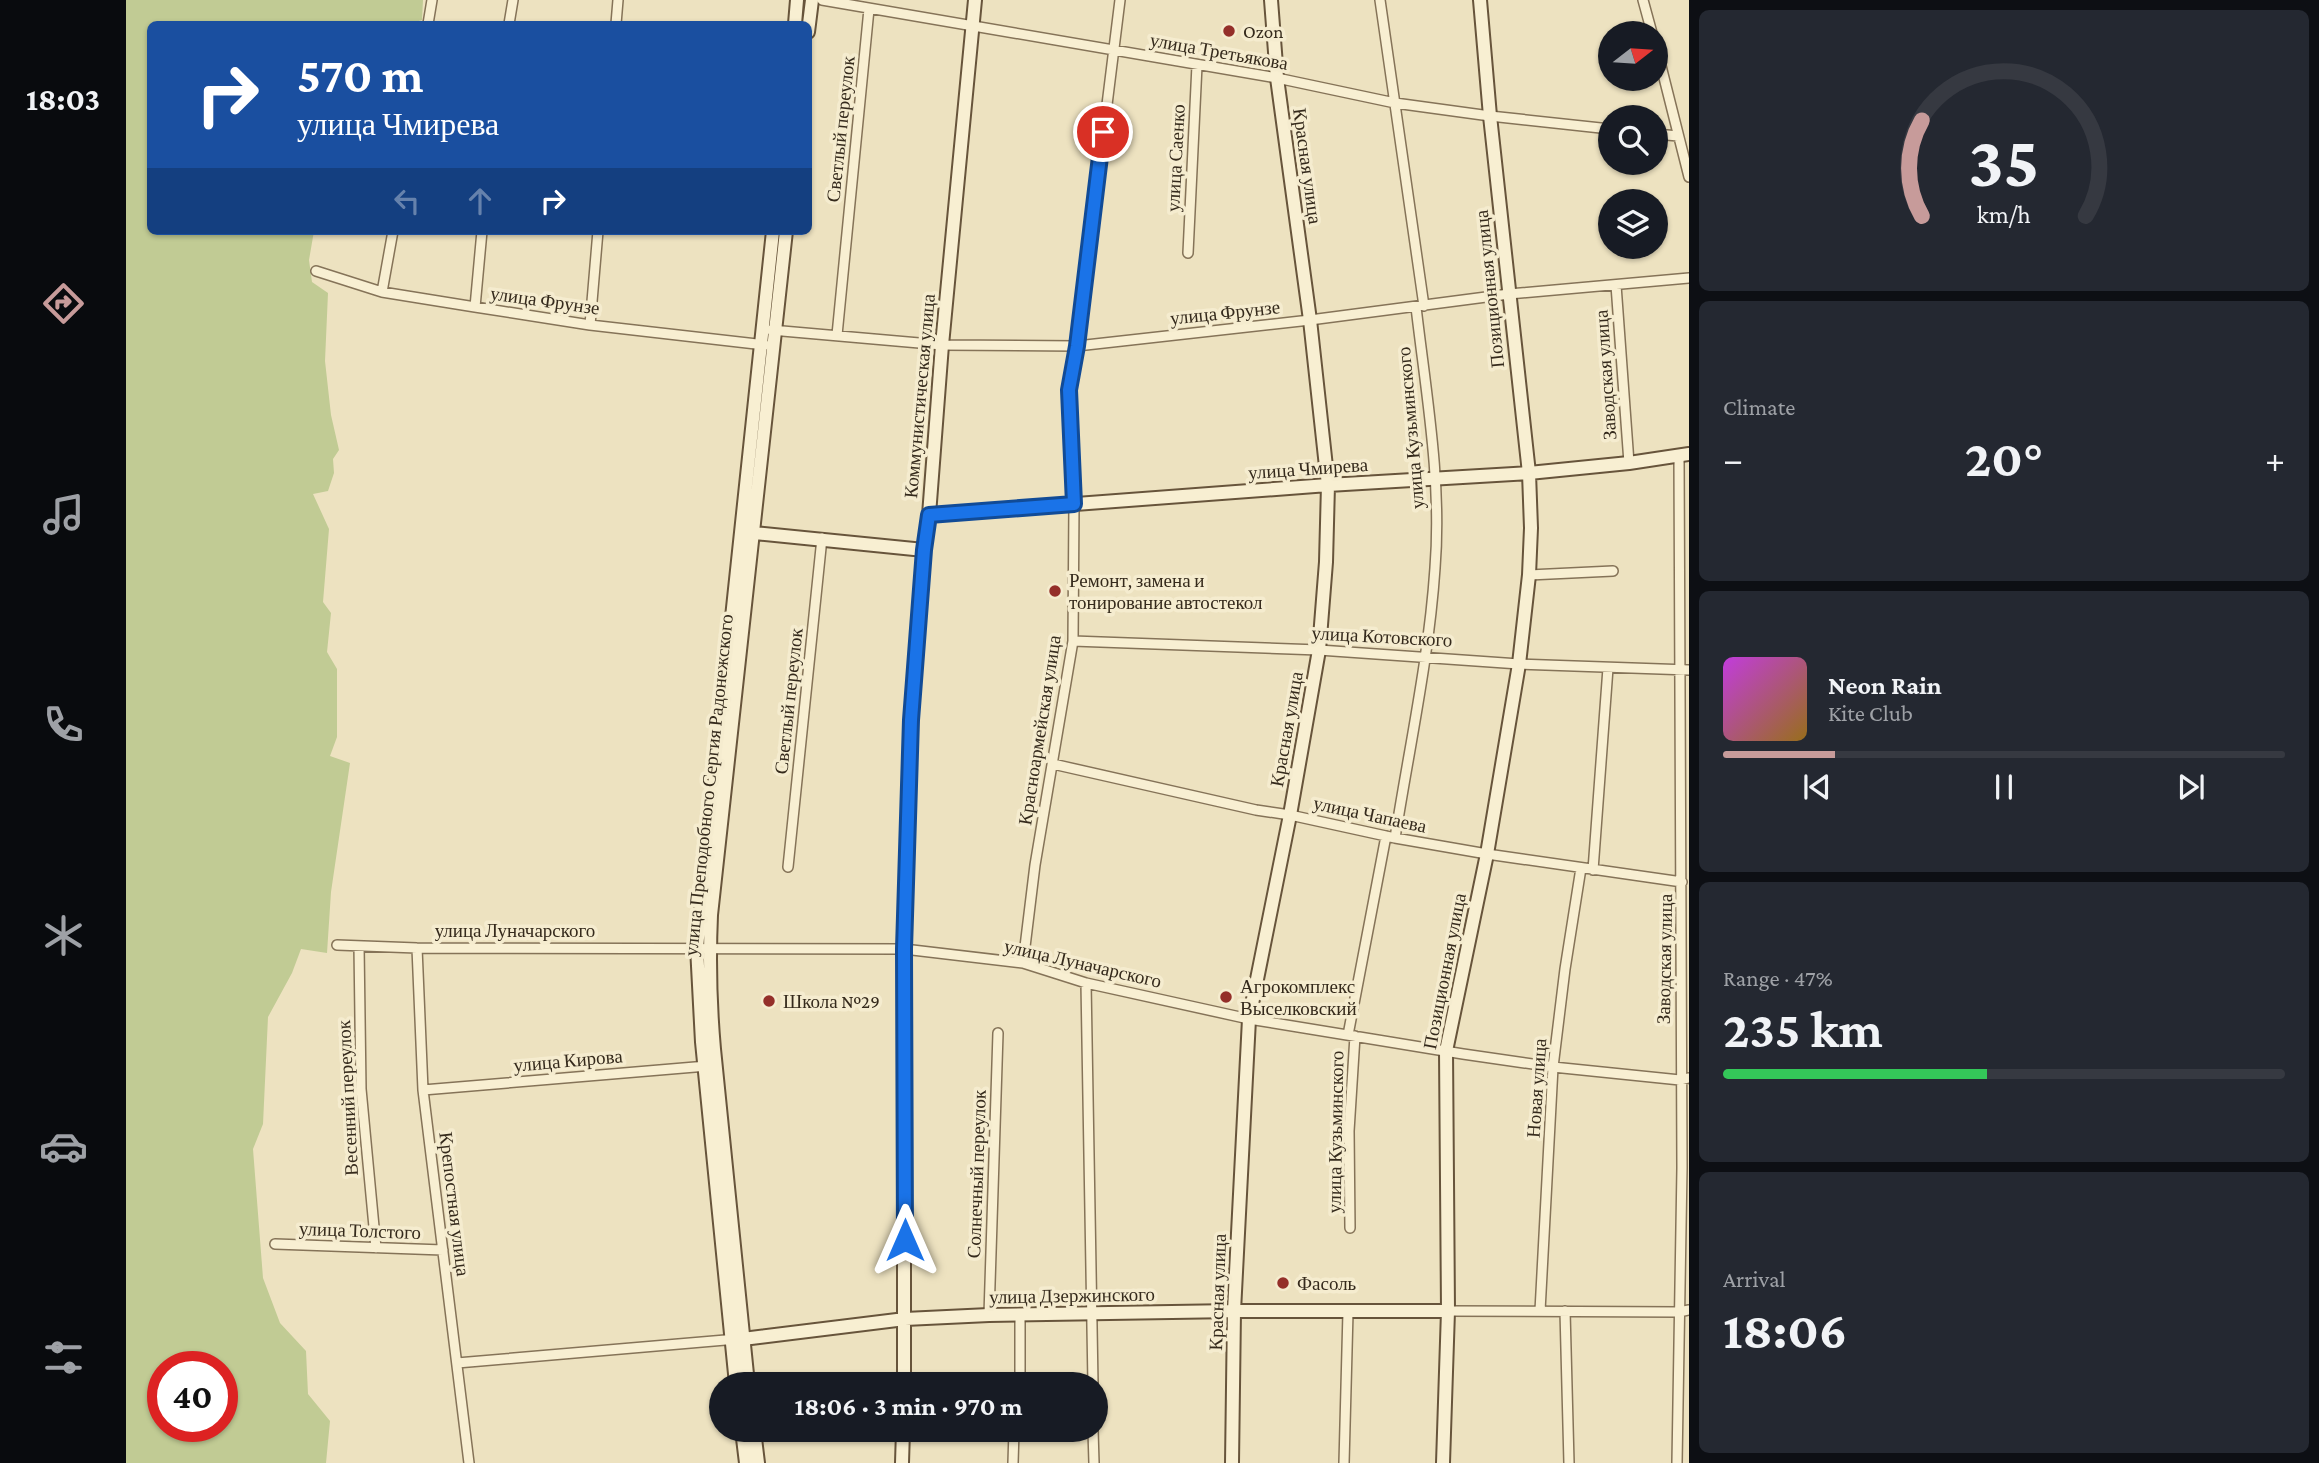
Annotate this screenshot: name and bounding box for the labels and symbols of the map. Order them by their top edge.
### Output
place label: Ozon [1243,21,1283,42]
north arrow [1598,21,1668,91]
marker: Ozon [1221,23,1237,39]
street label: улица Третьякова [1148,29,1290,74]
street label: Светлый переулок [822,54,859,203]
pin [1073,102,1133,162]
street label: улица Саенко [1162,104,1189,212]
street label: Красная улица [1289,107,1326,226]
street label: Позиционная улица [1471,208,1508,369]
street label: улица Фрунзе [489,282,601,319]
street label: Коммунистическая улица [900,292,939,499]
street label: улица Фрунзе [1169,296,1281,329]
street label: Заводская улица [1590,309,1621,441]
street label: улица Кузьминского [1393,346,1428,510]
street label: улица Чмирева [1247,454,1369,483]
place label: Ремонт, замена и тонирование автостекол [1069,570,1263,613]
marker: Ремонт, замена и тонирование автостекол [1047,583,1063,599]
street label: улица Преподобного Сергия Радонежского [680,613,737,957]
street label: улица Котовского [1311,622,1453,651]
street label: Светлый переулок [770,626,807,775]
street label: Красноармейская улица [1014,633,1065,827]
street label: Красная улица [1266,669,1307,788]
street label: улица Чапаева [1311,792,1429,837]
street label: Позиционная улица [1419,891,1470,1051]
street label: Заводская улица [1653,893,1676,1024]
street label: улица Луначарского [435,920,595,941]
street label: улица Луначарского [1002,935,1164,992]
place label: Агрокомплекс Выселковский [1240,976,1357,1019]
marker: Агрокомплекс Выселковский [1218,989,1234,1005]
place label: Школа №29 [783,991,880,1012]
marker: Школа №29 [761,993,777,1009]
street label: Весенний переулок [333,1019,362,1176]
street label: Новая улица [1523,1037,1550,1138]
street label: улица Кирова [513,1045,624,1076]
street label: улица Кузьминского [1324,1050,1347,1214]
street label: Солнечный переулок [963,1089,990,1259]
street label: Крепостная улица [435,1131,474,1278]
position arrow [868,1203,942,1277]
street label: улица Толстого [299,1218,421,1243]
street label: Красная улица [1205,1233,1230,1351]
place label: Фасоль [1297,1273,1357,1294]
marker: Фасоль [1275,1275,1291,1291]
street label: улица Дзержинского [989,1284,1155,1307]
speed limit sign: 40 [147,1351,238,1442]

